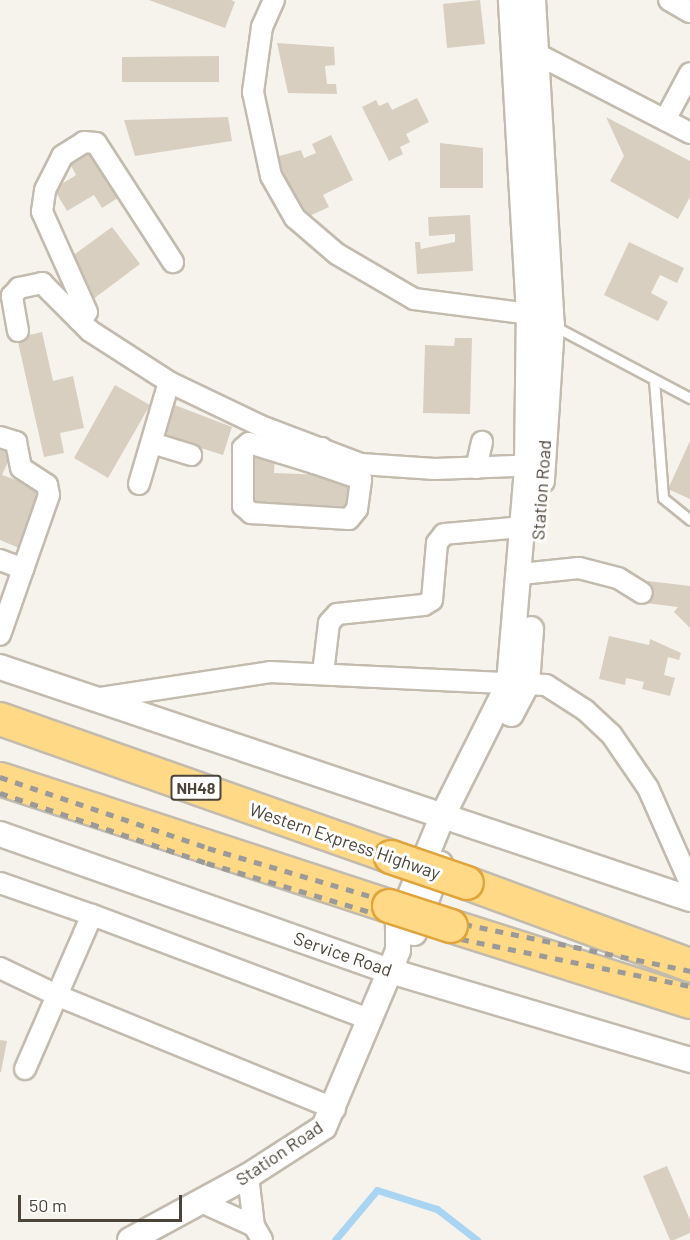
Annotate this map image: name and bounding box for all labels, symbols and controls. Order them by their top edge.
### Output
street label: Station Road [527,439,555,541]
road number: NH48 [169,775,223,801]
street label: Western Express Highway [247,798,443,884]
street label: Service Road [291,927,395,981]
street label: Station Road [231,1116,327,1190]
scale bar [21,1183,184,1221]
text: 50 m [29,1194,67,1216]

